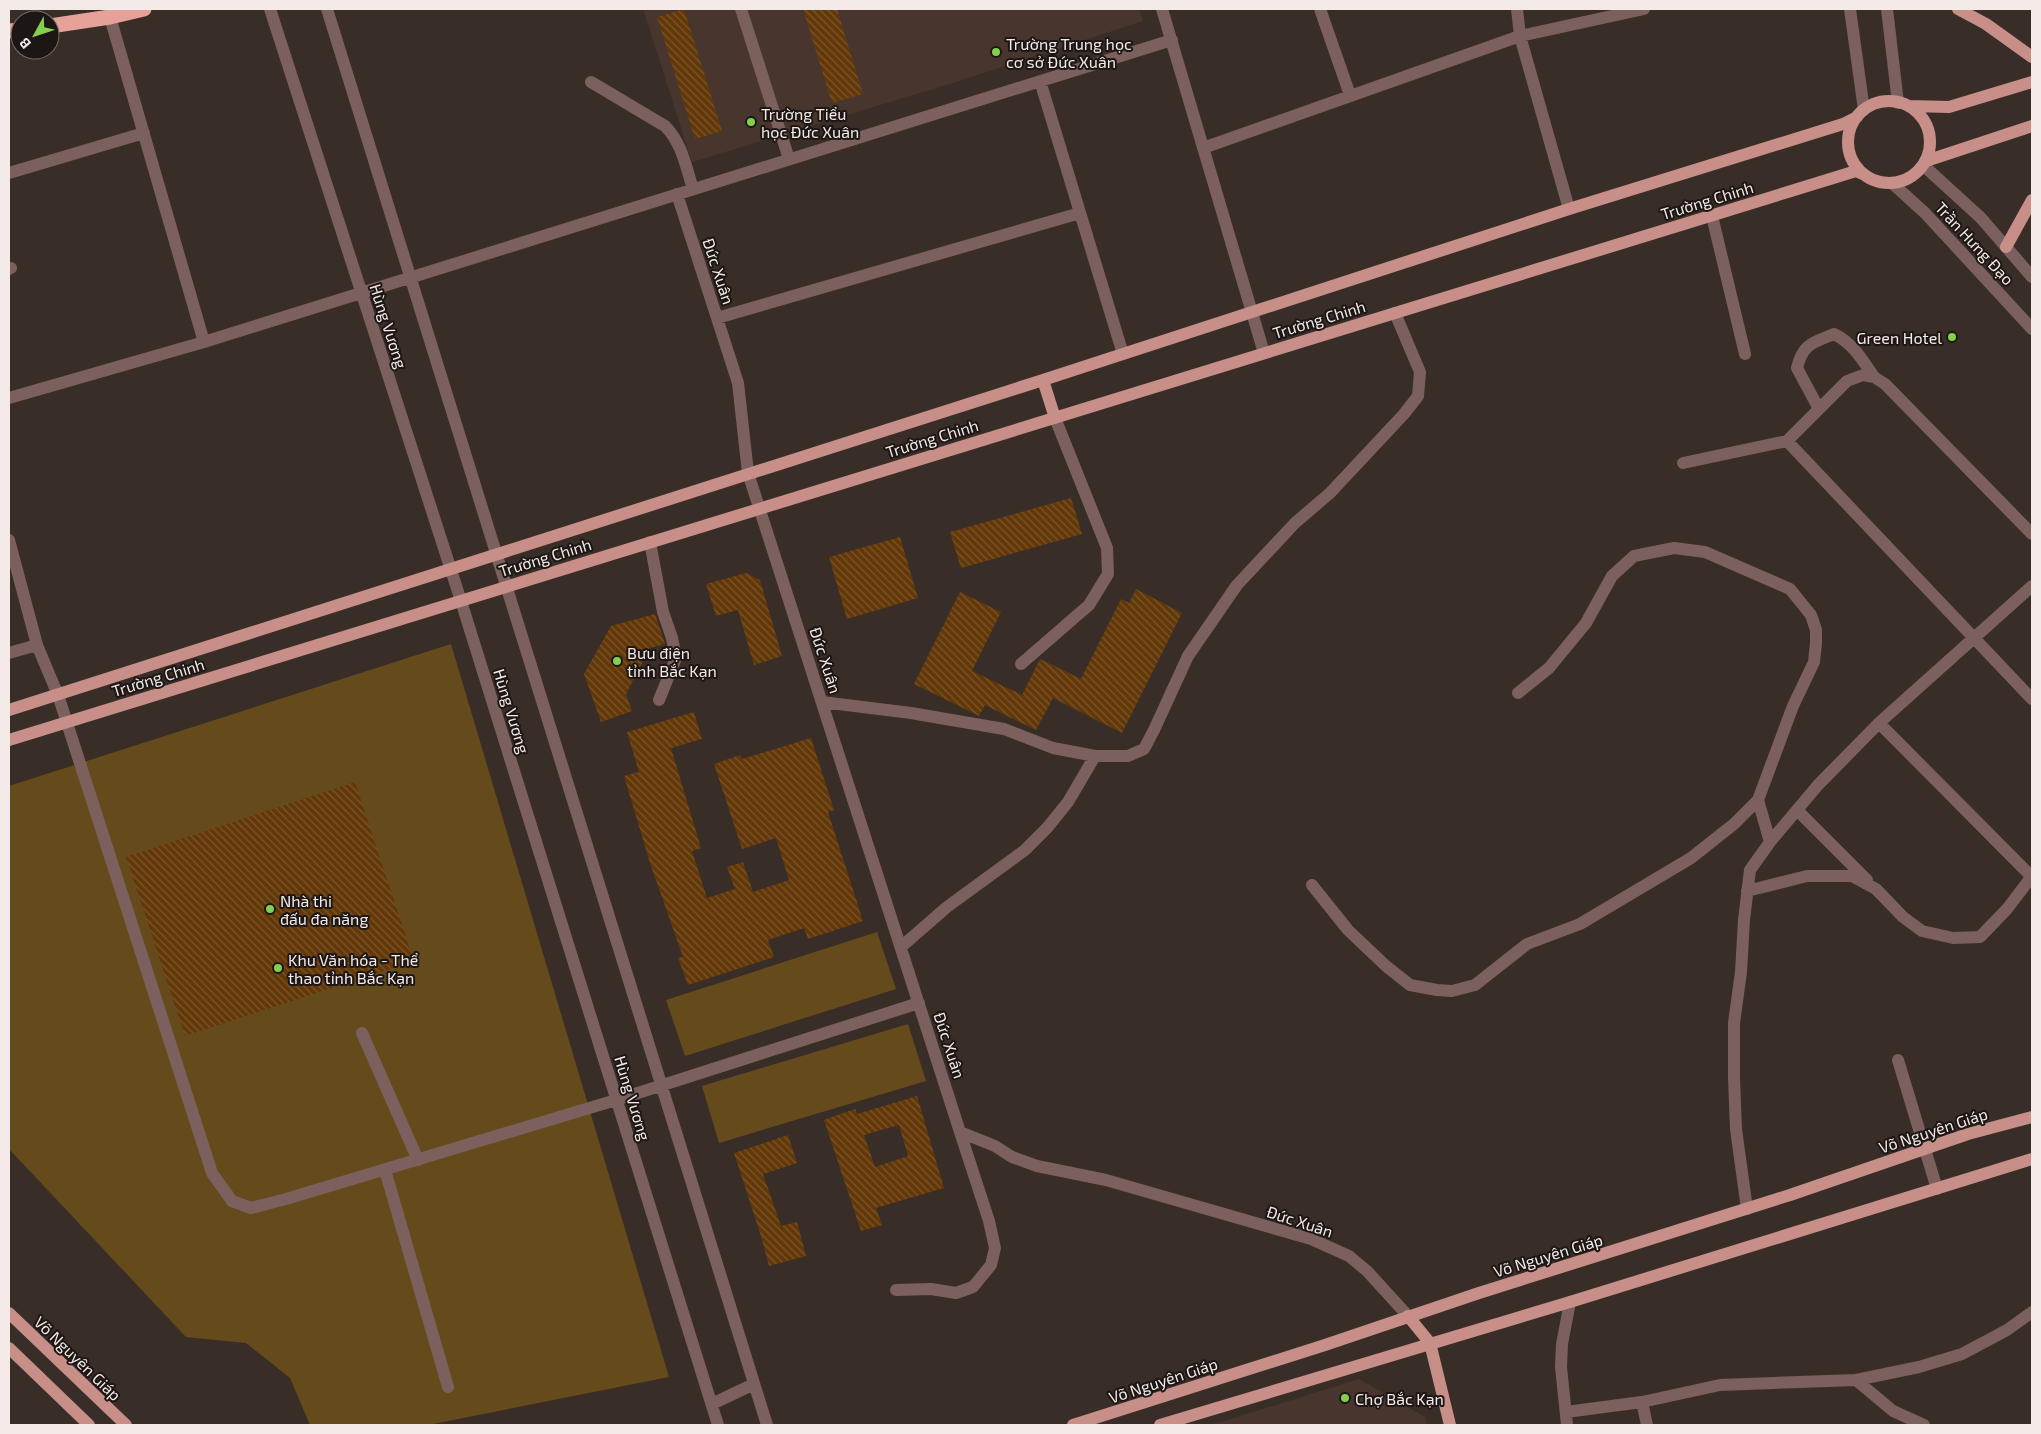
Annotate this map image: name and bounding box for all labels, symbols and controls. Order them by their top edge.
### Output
north arrow [10,10,60,60]
place label: Trường Trung học cơ sở Đức Xuân [1006,34,1132,71]
text: B [15,35,34,53]
marker: Trường Trung học cơ sở Đức Xuân [990,46,1002,58]
place label: Trường Tiểu học Đức Xuân [761,104,859,141]
marker: Trường Tiểu học Đức Xuân [745,116,757,128]
street label: Trường Chinh [1658,177,1756,223]
street label: Trần Hưng Đạo [1932,198,2018,288]
street label: Đức Xuân [699,235,739,307]
street label: Hùng Vương [366,281,412,371]
street label: Trường Chinh [1270,296,1368,342]
place label: Green Hotel [1856,328,1942,347]
marker: Green Hotel [1946,331,1958,343]
street label: Trường Chinh [883,415,981,461]
street label: Trường Chinh [496,534,594,580]
street label: Đức Xuân [806,624,846,696]
place label: Bưu điện tỉnh Bắc Kạn [627,643,717,680]
street label: Trường Chinh [109,654,207,700]
marker: Bưu điện tỉnh Bắc Kạn [611,655,623,667]
street label: Hùng Vương [490,666,534,756]
place label: Nhà thi đấu đa năng [280,891,368,928]
marker: Nhà thi đấu đa năng [264,903,276,915]
place label: Khu Văn hóa - Thể thao tỉnh Bắc Kạn [288,950,418,987]
marker: Khu Văn hóa - Thể thao tỉnh Bắc Kạn [272,962,284,974]
street label: Đức Xuân [930,1009,970,1081]
street label: Hùng Vương [611,1053,655,1143]
street label: Võ Nguyên Giáp [1876,1104,1990,1156]
street label: Đức Xuân [1264,1201,1336,1241]
street label: Võ Nguyên Giáp [1491,1229,1605,1281]
street label: Võ Nguyên Giáp [31,1312,125,1404]
street label: Võ Nguyên Giáp [1106,1354,1220,1406]
place label: Chợ Bắc Kạn [1355,1389,1444,1408]
marker: Chợ Bắc Kạn [1339,1392,1351,1404]

